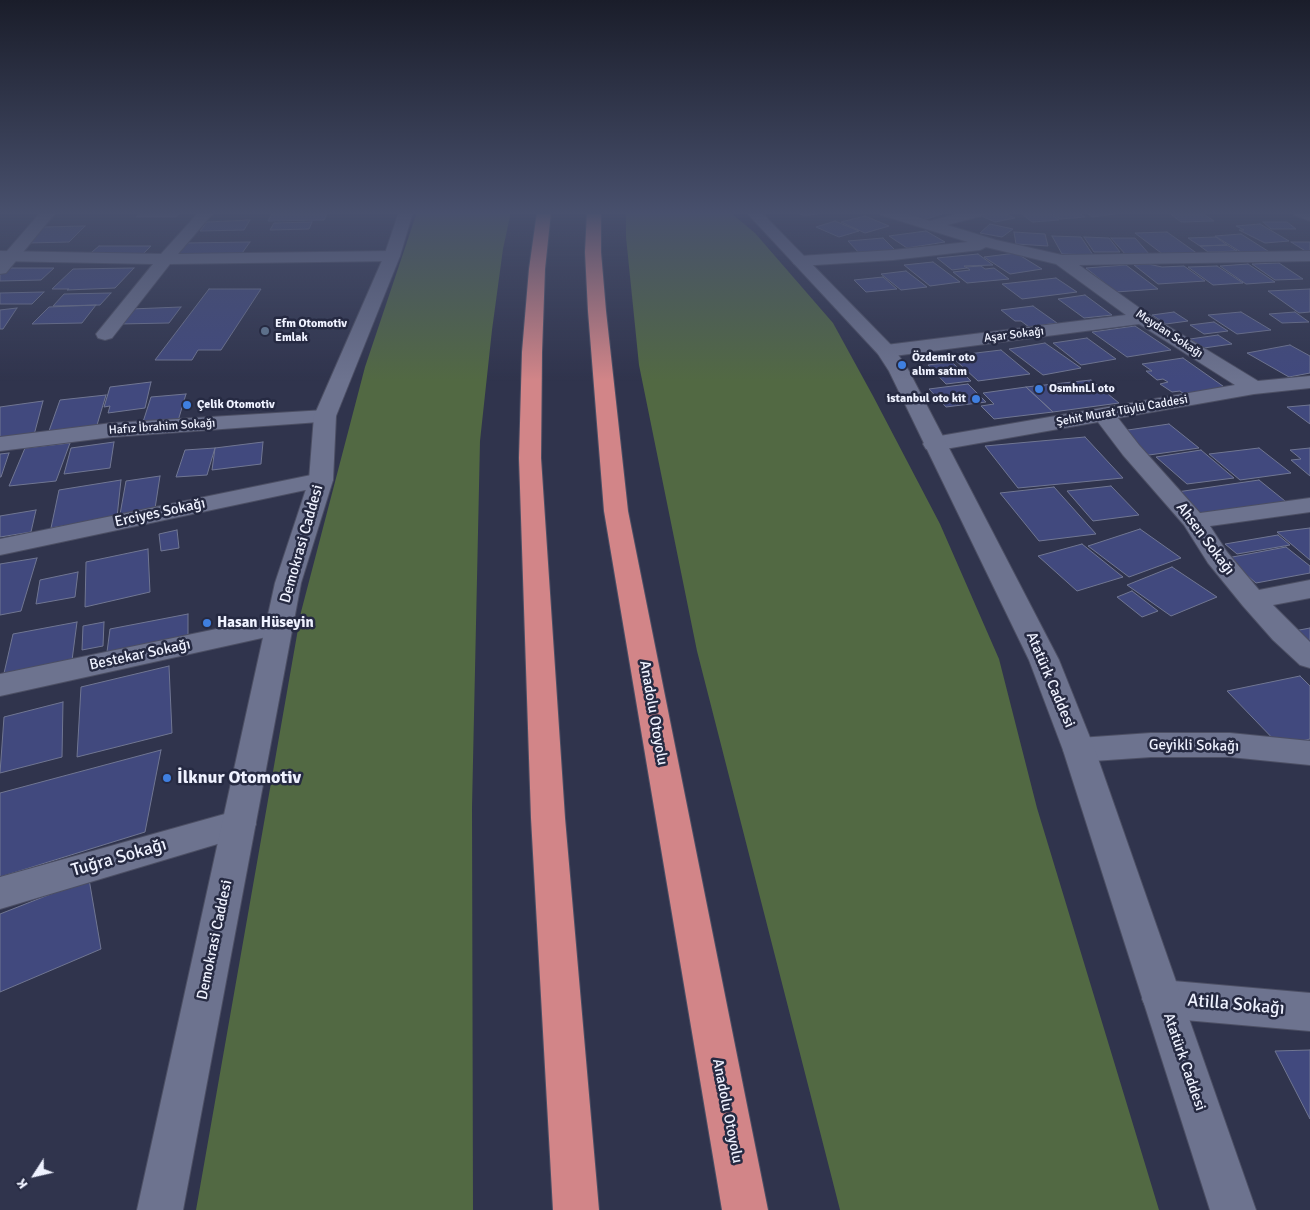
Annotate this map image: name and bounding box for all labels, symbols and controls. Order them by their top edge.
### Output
street label: Meydan Sokağı [1133,307,1205,361]
place label: Efm Otomotiv Emlak [275,317,347,345]
street label: Aşar Sokağı [983,324,1045,346]
marker: Efm Otomotiv Emlak [259,325,271,337]
place label: Özdemir oto alım satım [912,351,975,379]
marker: Özdemir oto alım satım [896,359,908,371]
place label: OsmhnLl oto [1049,382,1115,396]
marker: OsmhnLl oto [1033,383,1045,395]
place label: istanbul oto kit [887,392,966,406]
street label: Şehit Murat Tüylü Caddesi [1055,392,1189,430]
marker: istanbul oto kit [970,393,982,405]
place label: Çelik Otomotiv [197,398,275,412]
marker: Çelik Otomotiv [181,399,193,411]
street label: Hafız İbrahim Sokağı [108,416,216,438]
street label: Demokrasi Caddesi [277,483,327,605]
street label: Erciyes Sokağı [113,495,207,531]
street label: Ahsen Sokağı [1172,499,1238,579]
place label: Hasan Hüseyin [217,614,314,632]
marker: Hasan Hüseyin [201,617,213,629]
street label: Atatürk Caddesi [1022,630,1078,730]
street label: Bestekar Sokağı [88,635,192,675]
street label: Anadolu Otoyolu [635,659,671,767]
street label: Geyikli Sokağı [1149,736,1239,756]
place label: İlknur Otomotiv [177,767,301,789]
marker: İlknur Otomotiv [161,772,173,784]
street label: Tuğra Sokağı [69,834,169,882]
street label: Demokrasi Caddesi [194,878,236,1002]
street label: Atilla Sokağı [1187,990,1285,1020]
street label: Atatürk Caddesi [1159,1011,1209,1113]
street label: Anadolu Otoyolu [708,1057,746,1165]
north arrow [10,1150,60,1200]
text: K [13,1175,32,1192]

